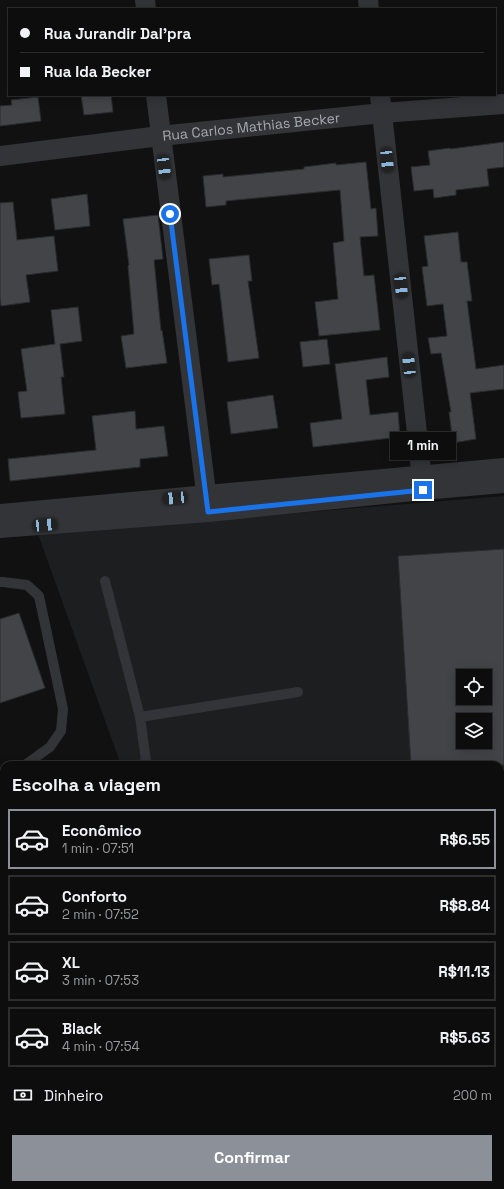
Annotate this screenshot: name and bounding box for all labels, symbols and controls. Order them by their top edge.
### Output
text: Rua Jurandir Dal'pra [44,24,191,43]
text: Rua Ida Becker [44,62,151,81]
street label: Rua Carlos Mathias Becker [162,108,341,145]
car [380,147,394,173]
car [157,154,171,180]
route start [161,205,179,223]
car [394,273,408,299]
car [402,352,416,378]
callout: 1 min [390,432,456,460]
text: 1 min [407,437,439,454]
route end [414,481,432,499]
car [163,491,187,505]
car [33,518,57,532]
map controls [456,669,492,749]
button: locate [456,669,492,705]
button: layers [456,713,492,749]
text: Escolha a viagem [12,773,161,796]
icon: car [14,821,50,857]
text: Econômico [62,821,141,840]
text: R$6.55 [440,830,490,849]
text: 1 min · 07:51 [62,840,134,857]
icon: car [14,887,50,923]
text: Conforto [62,887,127,906]
text: R$8.84 [439,896,490,915]
text: 2 min · 07:52 [62,906,139,923]
icon: car [14,953,50,989]
text: XL [62,953,80,972]
text: R$11.13 [438,962,490,981]
text: 3 min · 07:53 [62,972,139,989]
icon: car [14,1019,50,1055]
text: Black [62,1019,102,1038]
text: R$5.63 [440,1028,490,1047]
text: 4 min · 07:54 [62,1038,140,1055]
icon: cash [12,1084,34,1106]
text: Dinheiro [44,1086,103,1105]
text: 200 m [453,1087,492,1104]
button: Confirmar [12,1135,492,1181]

